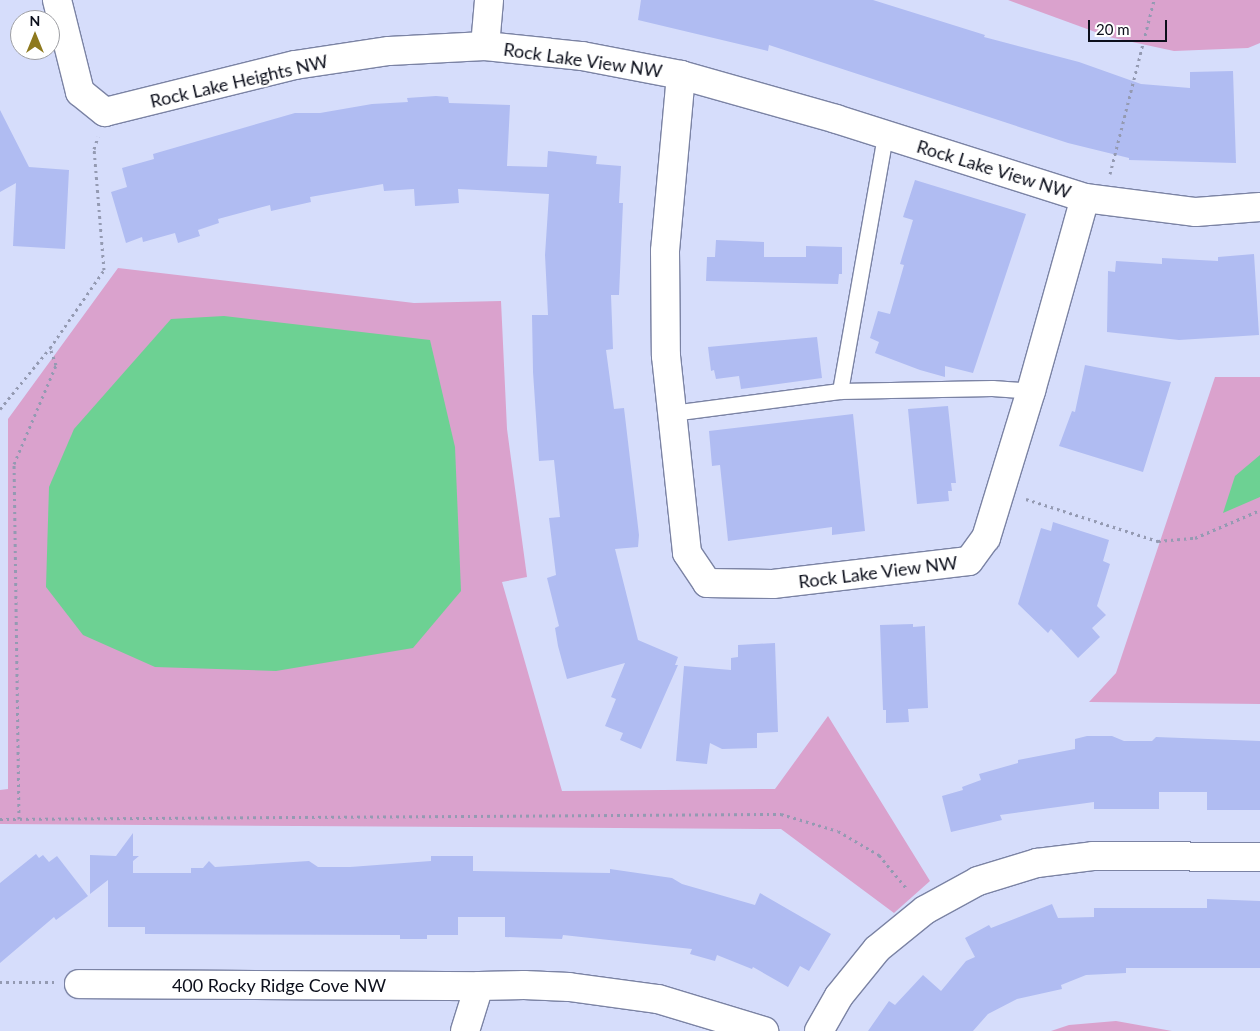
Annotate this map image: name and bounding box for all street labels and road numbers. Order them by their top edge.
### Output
street label: Rock Lake View NW [502,38,664,82]
street label: Rock Lake Heights NW [148,50,330,112]
street label: Rock Lake View NW [914,135,1074,203]
street label: Rock Lake View NW [797,551,959,593]
street label: 400 Rocky Ridge Cove NW [172,974,386,996]

